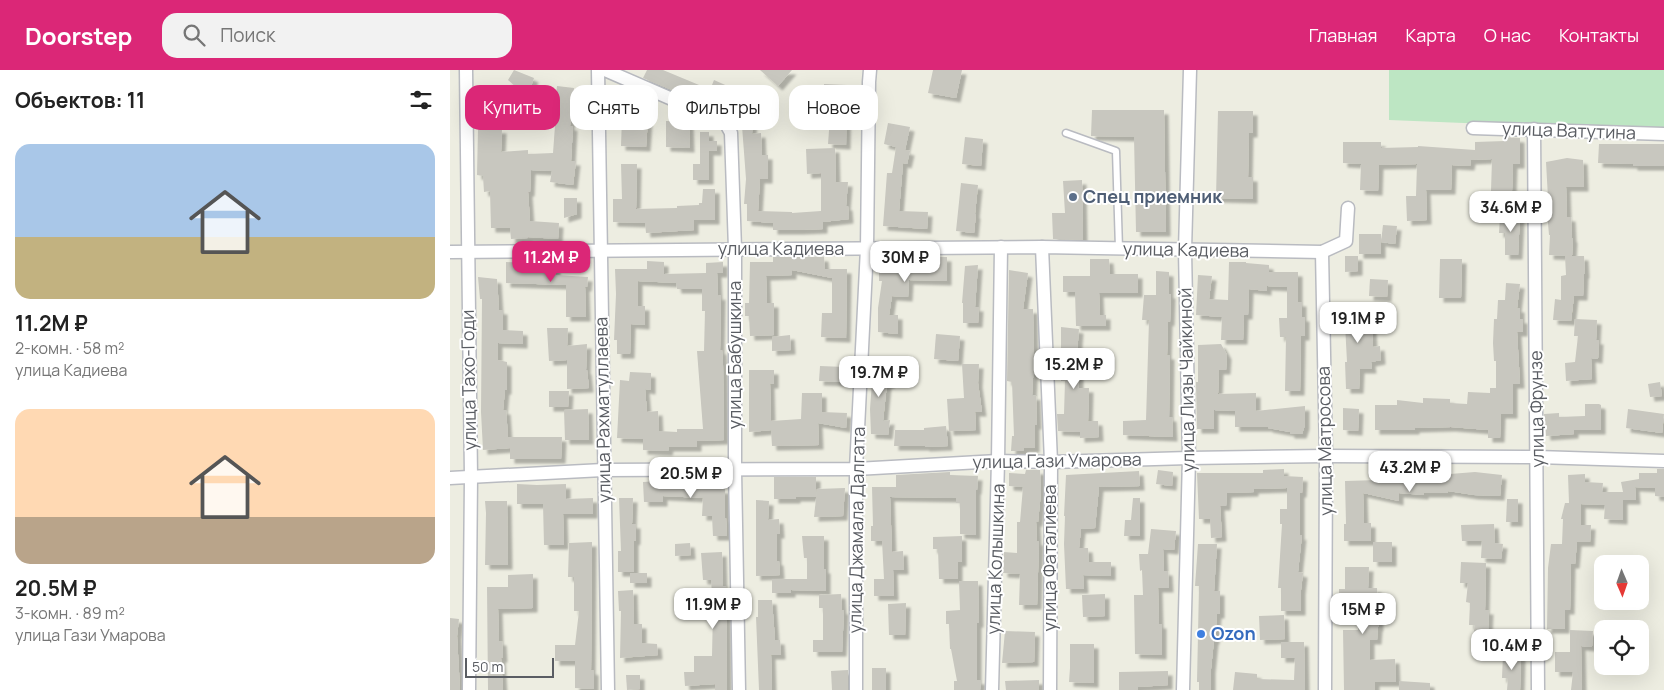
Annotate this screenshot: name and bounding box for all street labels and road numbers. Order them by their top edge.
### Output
street label: улица Ватутина [1502,116,1636,144]
street label: улица Кадиева [718,236,844,260]
street label: улица Кадиева [1123,236,1249,262]
street label: улица Бабушкина [722,281,746,429]
street label: улица Лизы Чайкиной [1172,288,1200,473]
street label: улица Тахо-Годи [455,309,481,451]
street label: улица Рахматуллаева [588,317,616,503]
street label: улица Фрунзе [1523,350,1549,468]
street label: улица Матросова [1311,366,1337,516]
street label: улица Джамала Далгата [842,426,870,634]
street label: улица Гази Умарова [972,447,1142,473]
street label: улица Колышкина [980,483,1010,635]
street label: улица Фаталиева [1037,485,1061,631]

